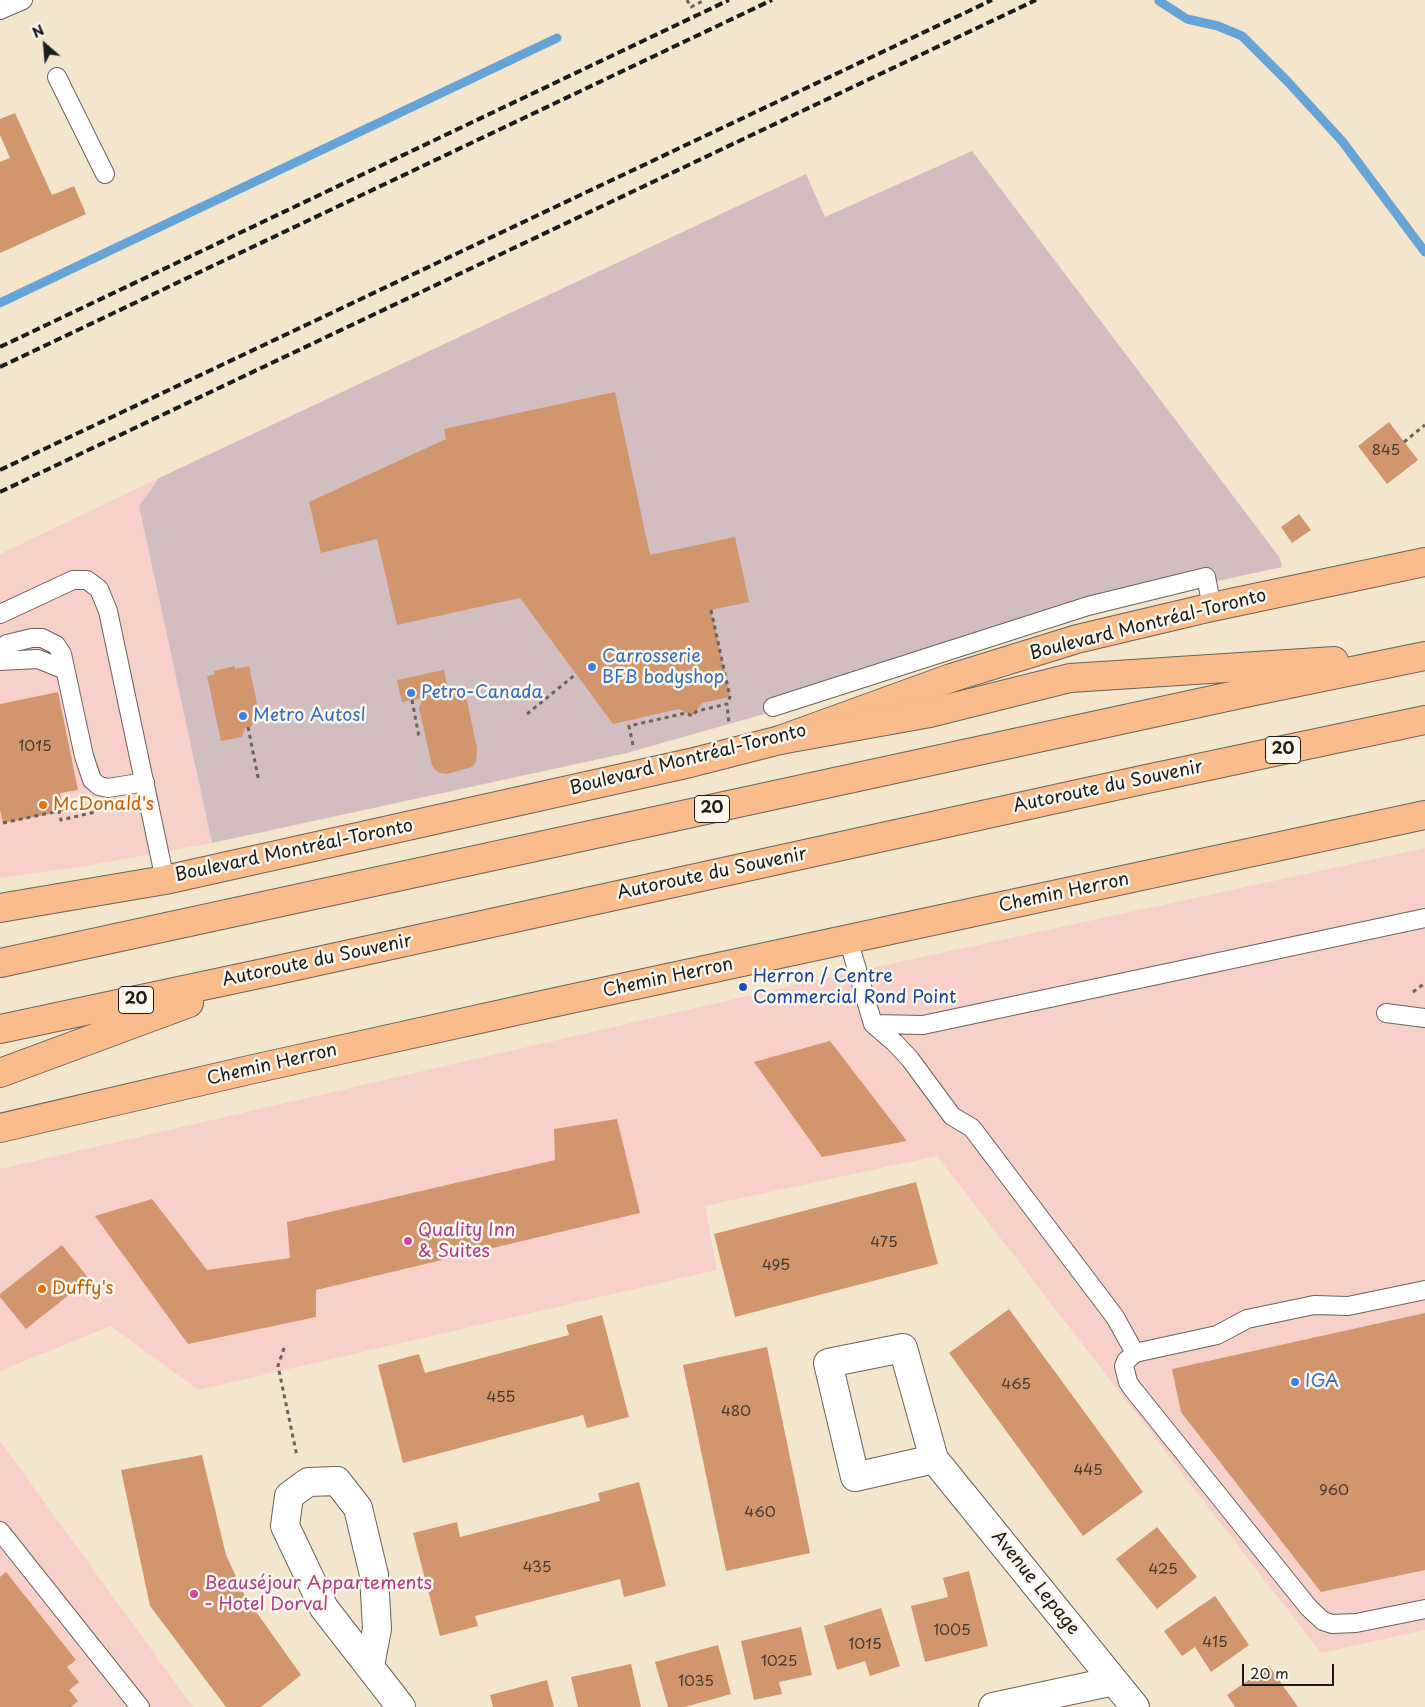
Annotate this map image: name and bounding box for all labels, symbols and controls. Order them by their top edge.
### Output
text: N [28,19,48,43]
north arrow [20,20,70,70]
house number: 845 [1372,442,1400,460]
street label: Boulevard Montréal-Toronto [1027,585,1269,665]
place label: Carrosserie BFB bodyshop [602,646,724,689]
marker: Carrosserie BFB bodyshop [586,661,598,673]
place label: Petro-Canada [421,682,543,704]
marker: Petro-Canada [405,687,417,699]
place label: Metro Autosl [253,705,366,727]
marker: Metro Autosl [237,710,249,722]
street label: Boulevard Montréal-Toronto [567,720,809,800]
road number: 20 [1266,736,1300,764]
house number: 1015 [18,738,52,756]
street label: Autoroute du Souvenir [1011,756,1205,818]
place label: McDonald's [53,794,154,816]
road number: 20 [694,796,730,822]
marker: McDonald's [37,799,49,811]
street label: Boulevard Montréal-Toronto [173,815,415,887]
street label: Autoroute du Souvenir [615,843,809,905]
street label: Chemin Herron [997,869,1131,917]
street label: Autoroute du Souvenir [220,930,414,992]
street label: Chemin Herron [601,954,735,1002]
place label: Herron / Centre Commercial Rond Point [753,966,956,1009]
marker: Herron / Centre Commercial Rond Point [737,981,749,993]
road number: 20 [118,986,154,1014]
street label: Chemin Herron [205,1040,339,1090]
place label: Quality Inn & Suites [418,1220,515,1262]
house number: 475 [870,1234,898,1252]
marker: Quality Inn & Suites [402,1235,414,1247]
house number: 495 [762,1257,790,1275]
place label: Duffy's [52,1278,114,1300]
marker: Duffy's [36,1283,48,1295]
place label: IGA [1305,1371,1339,1393]
house number: 465 [1001,1376,1031,1394]
marker: IGA [1289,1376,1301,1388]
house number: 455 [487,1389,515,1407]
house number: 480 [721,1403,751,1421]
house number: 445 [1073,1462,1103,1480]
house number: 960 [1319,1482,1349,1500]
house number: 460 [744,1504,776,1522]
street label: Avenue Lepage [986,1527,1084,1639]
house number: 435 [523,1559,551,1577]
house number: 425 [1148,1561,1178,1579]
place label: Beauséjour Appartements - Hotel Dorval [204,1573,432,1616]
marker: Beauséjour Appartements - Hotel Dorval [188,1588,200,1600]
house number: 1005 [933,1622,971,1640]
house number: 415 [1202,1634,1228,1652]
house number: 1015 [848,1636,882,1654]
house number: 1025 [761,1653,797,1671]
scale bar [1245,1654,1338,1686]
text: 20 m [1250,1661,1289,1684]
house number: 1035 [678,1673,714,1691]

